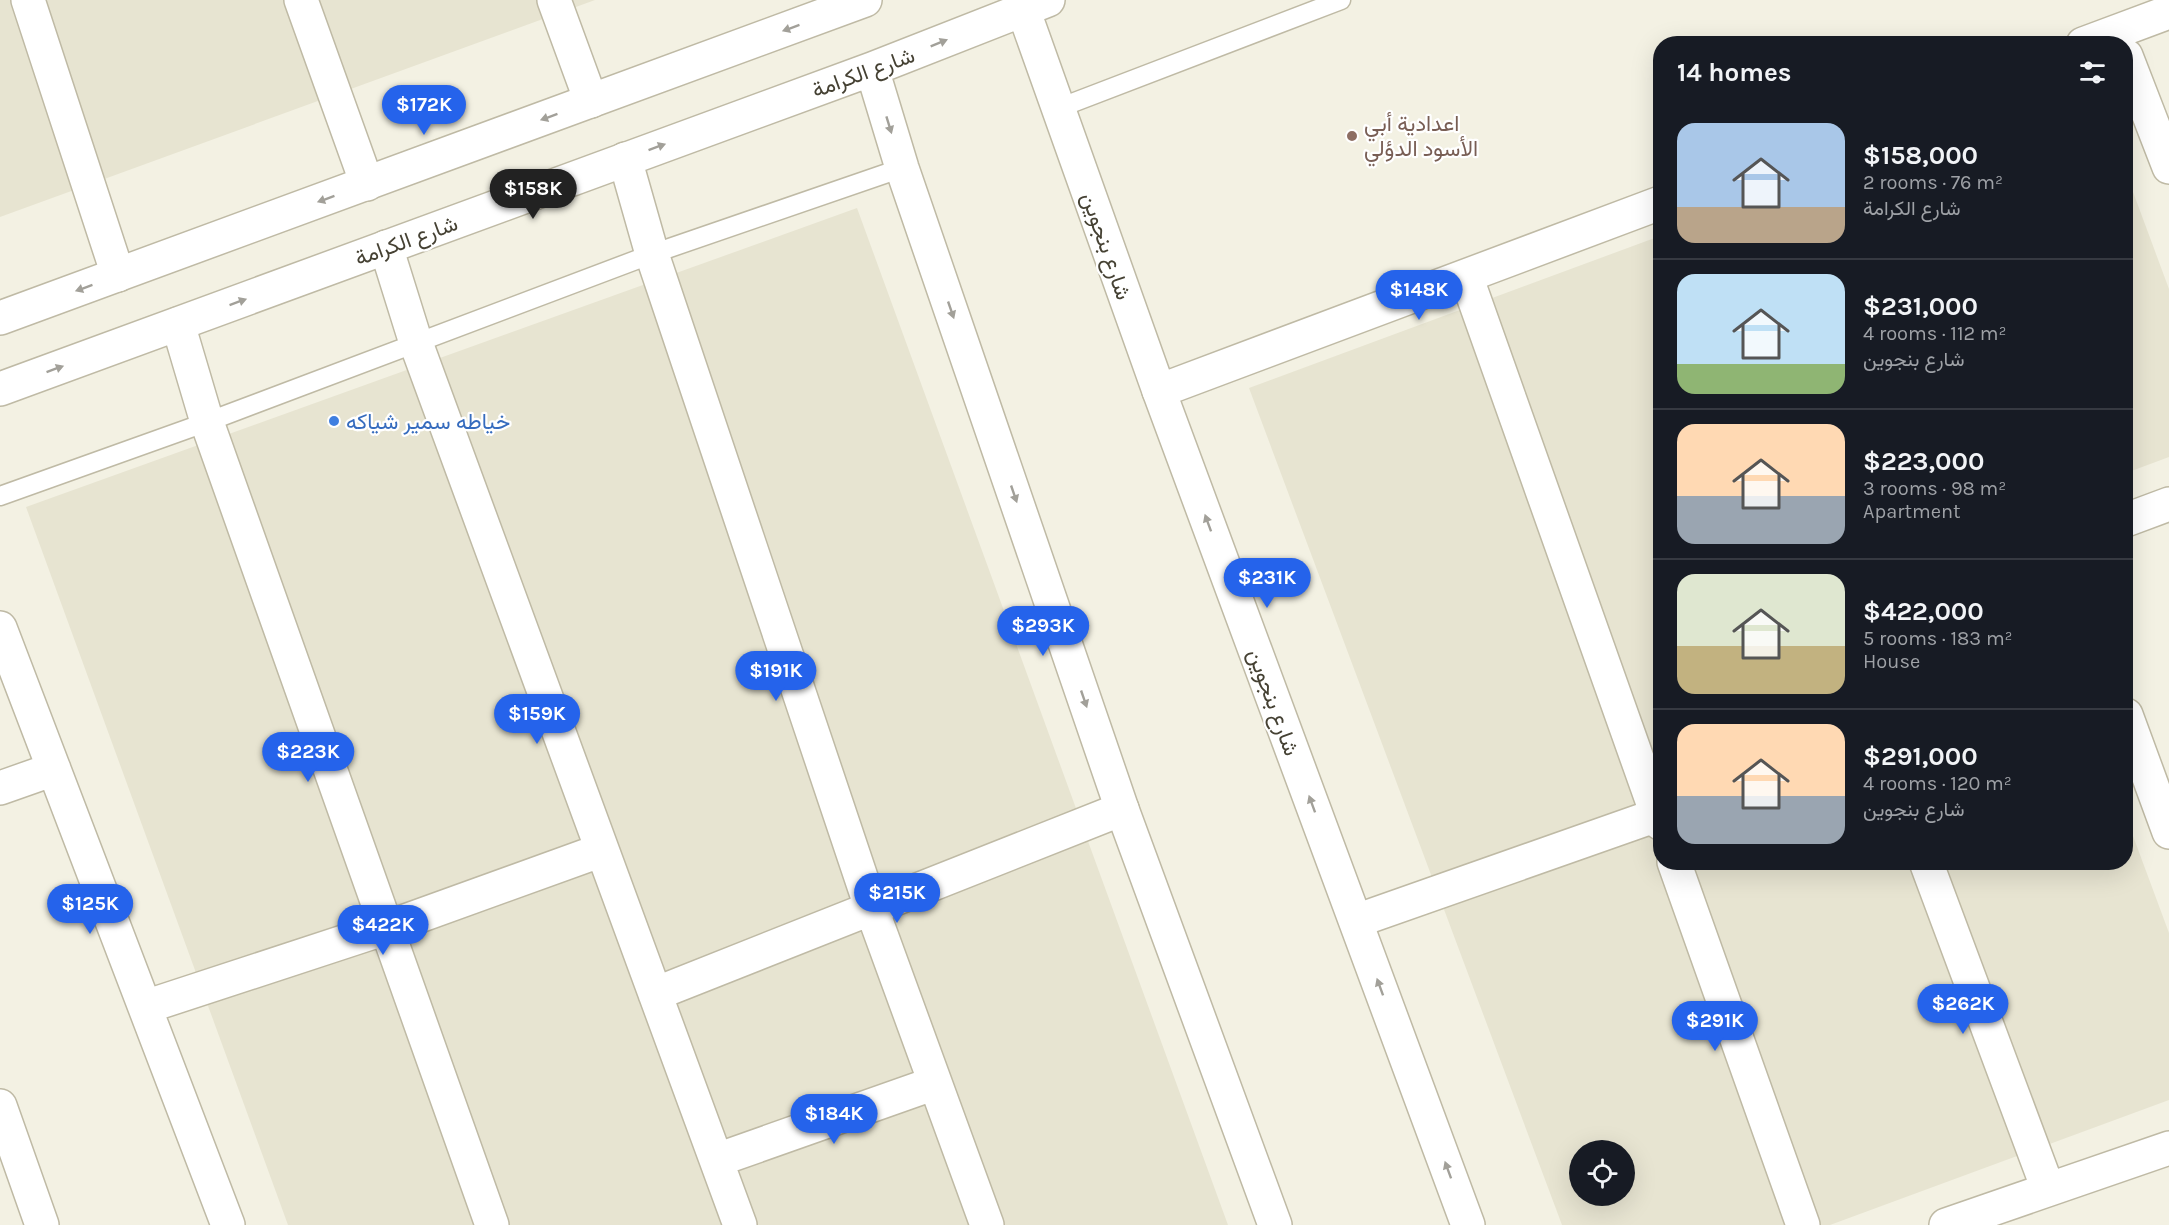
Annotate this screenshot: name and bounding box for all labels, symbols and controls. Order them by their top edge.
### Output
one-way arrow [782,24,800,34]
one-way arrow [930,38,948,48]
street label: شارع الكرامة [808,42,919,104]
icon: filters [2076,56,2109,89]
text: 14 homes [1677,57,1791,88]
pin: $172K [382,85,466,136]
text: $172K [396,93,452,116]
place label: اعدادية أبي الأسود الدؤلي [1364,111,1478,167]
one-way arrow [539,112,557,122]
one-way arrow [885,116,894,134]
marker: اعدادية أبي الأسود الدؤلي [1345,129,1359,143]
text: $158,000 [1863,140,1978,171]
one-way arrow [649,142,667,152]
icon: home [1725,147,1797,219]
pin: $158K [491,169,575,220]
text: 2 rooms · 76 m² [1863,171,2003,194]
text: $158K [504,177,562,200]
street label: شارع بنجوين [1075,189,1137,304]
one-way arrow [317,195,335,204]
text: شارع الكرامة [1863,197,1961,220]
street label: شارع الكرامة [351,210,462,272]
pin: $148K [1377,270,1461,321]
text: $148K [1390,278,1448,301]
one-way arrow [75,283,93,293]
text: $231,000 [1863,291,1978,322]
one-way arrow [229,296,247,306]
icon: home [1725,298,1797,370]
one-way arrow [946,301,956,319]
text: 4 rooms · 112 m² [1863,322,2007,345]
text: شارع بنجوين [1863,348,1964,371]
one-way arrow [46,364,64,373]
place label: خياطه سمير شياكه [346,409,510,435]
marker: خياطه سمير شياكه [327,414,341,428]
text: $223,000 [1863,446,1984,477]
icon: home [1725,448,1797,520]
text: 3 rooms · 98 m² [1863,477,2006,500]
one-way arrow [1010,485,1019,503]
text: Apartment [1863,500,1961,523]
one-way arrow [1202,514,1212,532]
pin: $231K [1225,558,1309,609]
text: $231K [1238,566,1296,589]
text: $422,000 [1863,596,1984,627]
icon: home [1725,598,1797,670]
pin: $293K [1001,606,1085,657]
text: $293K [1011,614,1075,637]
text: 5 rooms · 183 m² [1863,627,2013,650]
street label: شارع بنجوين [1241,645,1304,760]
text: House [1863,650,1920,673]
pin: $191K [734,651,818,702]
text: $191K [749,659,803,682]
one-way arrow [1080,690,1090,708]
pin: $159K [495,694,579,745]
text: $159K [508,702,566,725]
pin: $223K [266,732,350,783]
text: $223K [276,740,340,763]
text: $291,000 [1863,741,1978,772]
icon: home [1725,748,1797,820]
text: 4 rooms · 120 m² [1863,772,2012,795]
one-way arrow [1307,795,1317,813]
text: شارع بنجوين [1863,798,1964,821]
pin: $215K [855,873,939,924]
text: $215K [868,881,926,904]
pin: $125K [48,884,132,935]
text: $125K [61,892,119,915]
pin: $422K [341,905,425,956]
text: $422K [352,913,414,936]
one-way arrow [1375,978,1384,996]
pin: $262K [1921,984,2005,1035]
text: $262K [1931,992,1995,1015]
pin: $291K [1673,1001,1757,1052]
text: $291K [1686,1009,1744,1032]
pin: $184K [792,1094,876,1145]
text: $184K [805,1102,863,1125]
map controls [1569,1140,1635,1206]
button: locate [1569,1140,1635,1206]
one-way arrow [1442,1161,1452,1179]

